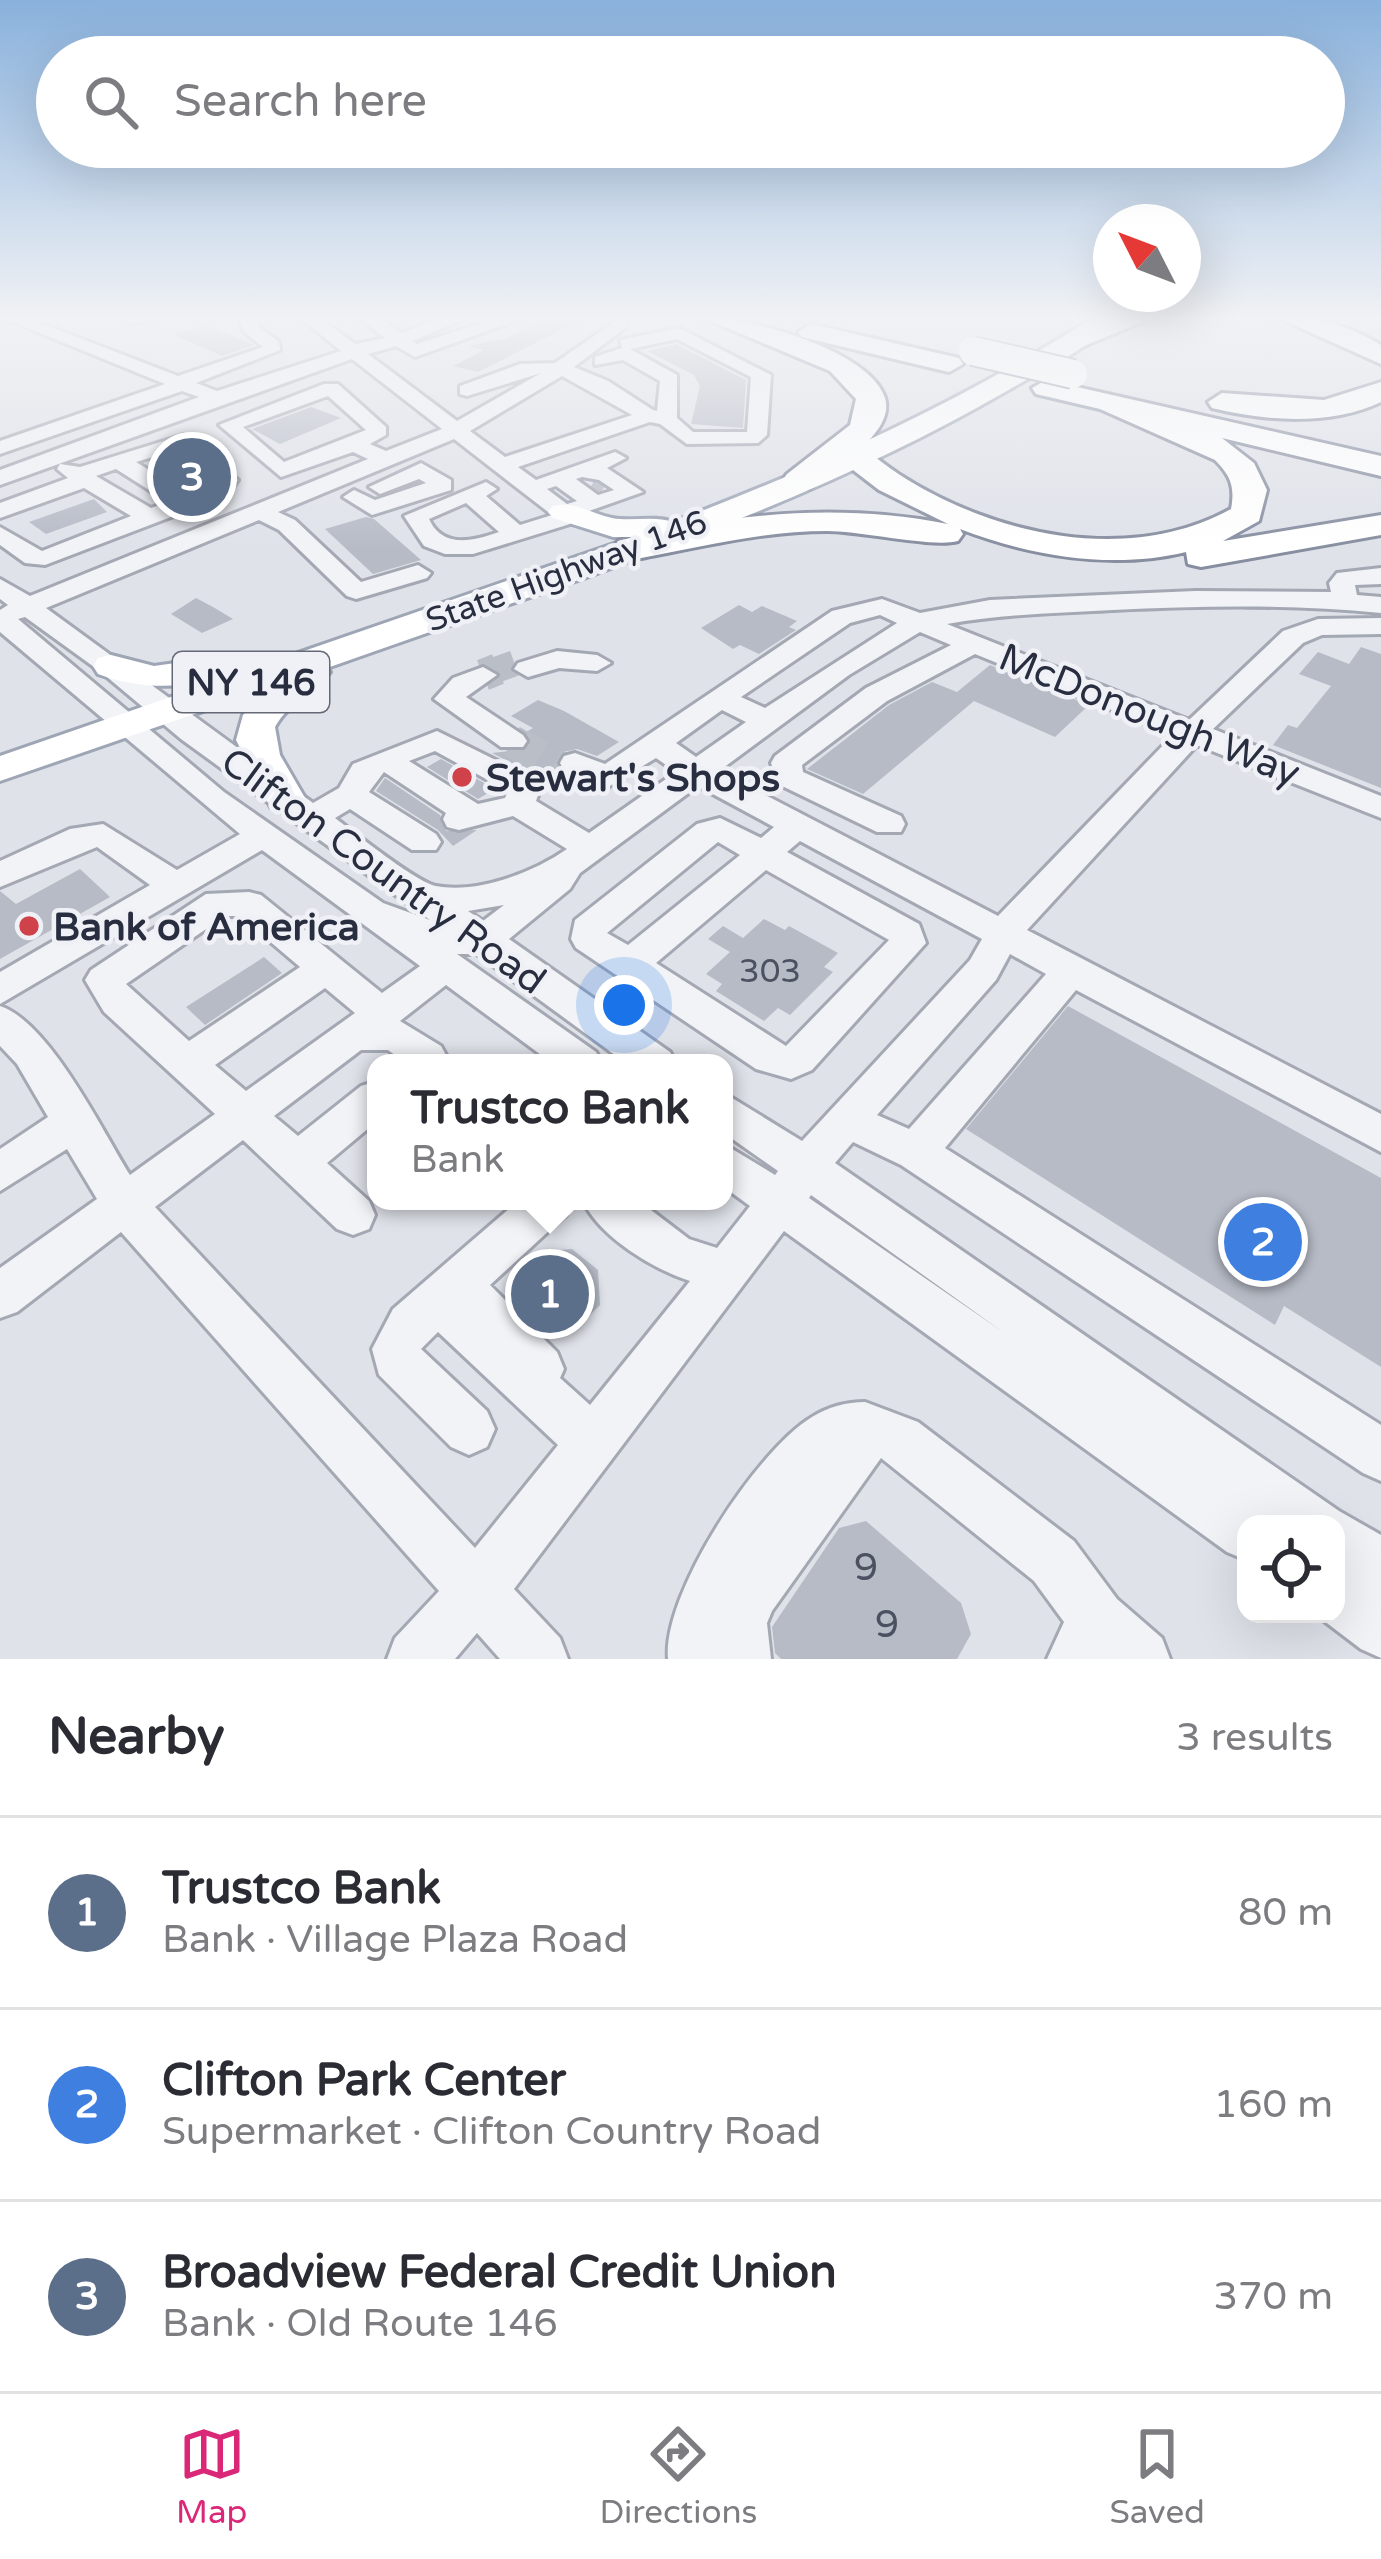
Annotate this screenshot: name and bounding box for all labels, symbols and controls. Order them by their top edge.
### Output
search box [36,36,1345,168]
icon: search [78,69,144,135]
text: Search here [174,75,427,129]
north arrow [1093,204,1201,312]
pin: 3 [153,432,231,522]
street label: State Highway 146 [421,502,712,640]
street label: McDonough Way [992,634,1307,797]
road number: NY 146 [173,652,329,712]
street label: Clifton Country Road [212,738,554,1005]
place label: Stewart's Shops [486,755,780,802]
marker: Stewart's Shops [449,764,475,790]
place label: Bank of America [53,904,360,951]
marker: Bank of America [16,913,42,939]
house number: 303 [739,952,801,991]
your location [594,975,654,1035]
popup [367,1054,733,1210]
text: Trustco Bank [411,1082,689,1136]
text: Bank [411,1136,504,1183]
pin: 2 [1224,1197,1302,1287]
pin: 1 [511,1249,589,1339]
map controls [1237,1515,1345,1623]
button: locate [1237,1515,1345,1623]
house number: 9 [854,1544,878,1591]
house number: 9 [875,1601,899,1648]
text: Nearby [48,1706,225,1768]
text: 3 results [1176,1714,1333,1761]
text: Trustco Bank [162,1862,441,1916]
text: 1 [75,1889,99,1936]
text: 80 m [1238,1889,1333,1936]
text: Bank · Village Plaza Road [162,1916,628,1963]
text: Clifton Park Center [162,2054,566,2108]
text: 2 [75,2081,99,2128]
text: 160 m [1214,2081,1333,2128]
text: Supermarket · Clifton Country Road [162,2108,821,2155]
text: Broadview Federal Credit Union [162,2246,837,2300]
text: 3 [75,2273,99,2320]
text: 370 m [1214,2273,1333,2320]
text: Bank · Old Route 146 [162,2300,558,2347]
tab: Map [176,2421,247,2532]
tab: Directions [599,2421,757,2532]
tab: Saved [1110,2421,1205,2532]

